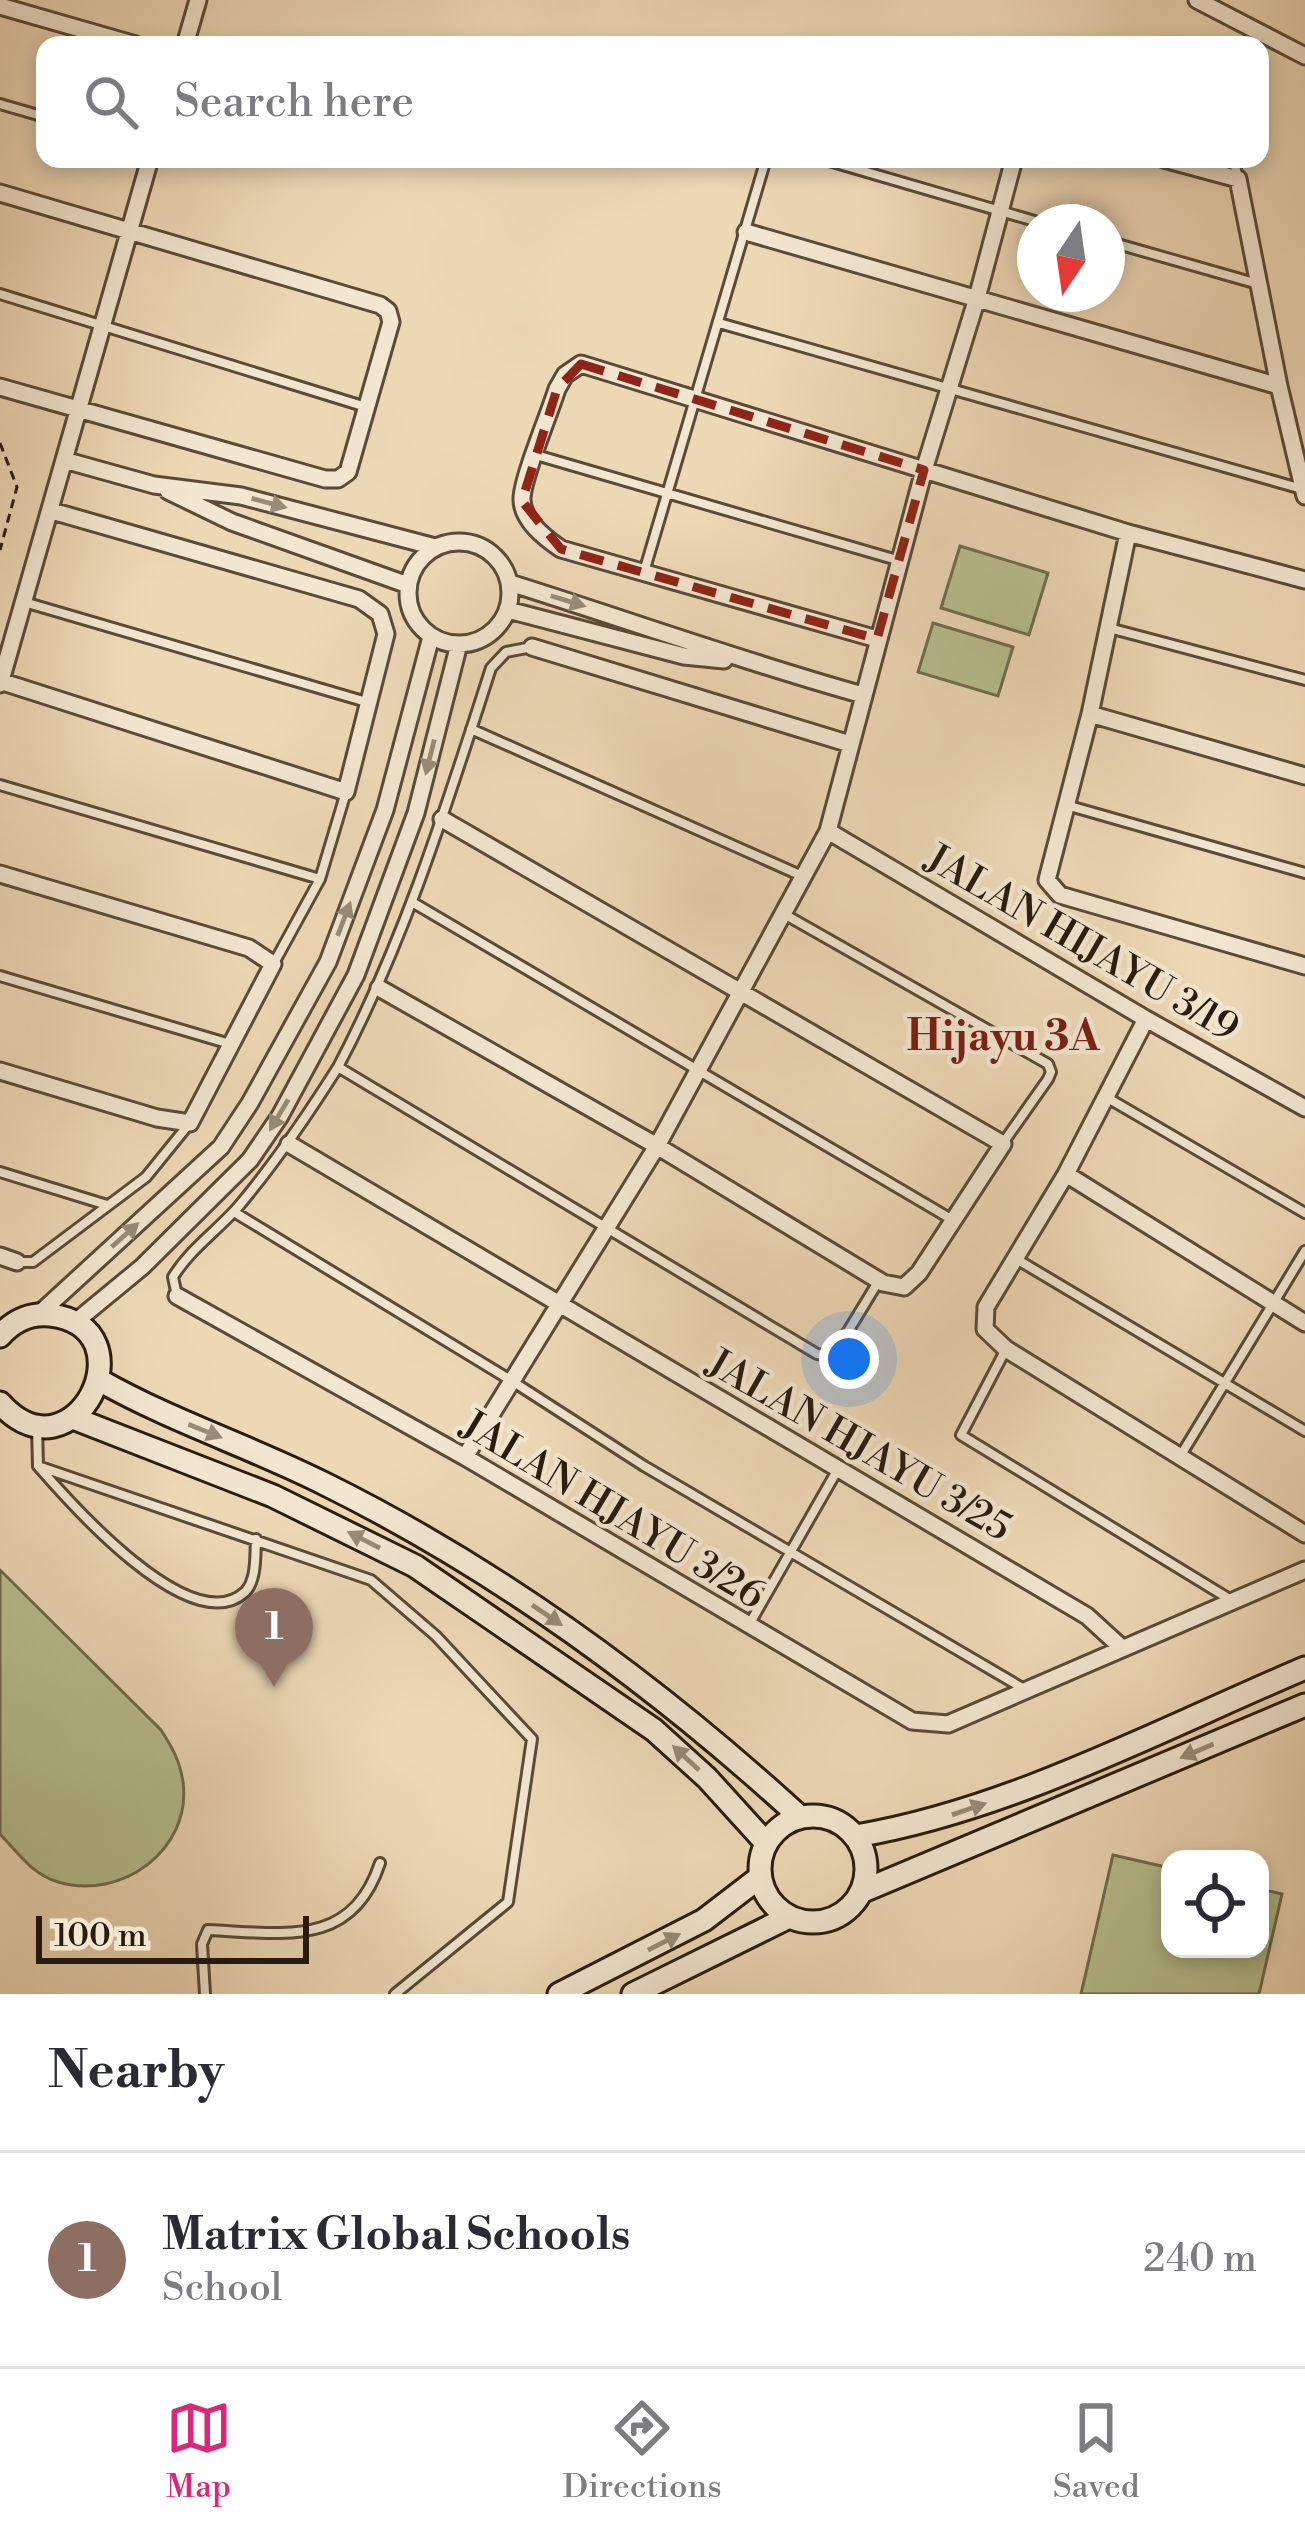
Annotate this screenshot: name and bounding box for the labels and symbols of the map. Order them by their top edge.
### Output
north arrow [1017,204,1125,312]
one-way arrow [251,495,288,514]
one-way arrow [550,593,587,612]
one-way arrow [420,739,439,776]
street label: JALAN HIJAYU 3/19 [915,834,1247,1054]
one-way arrow [336,901,355,937]
district label: Hijayu 3A [907,1011,1100,1064]
one-way arrow [269,1098,290,1132]
one-way arrow [110,1222,140,1249]
your location [819,1329,879,1389]
street label: JALAN HJAYU 3/25 [696,1338,1020,1553]
street label: JALAN HJAYU 3/26 [450,1400,773,1621]
one-way arrow [187,1422,223,1441]
one-way arrow [346,1530,381,1550]
pin: 1 [235,1588,313,1687]
one-way arrow [531,1603,564,1626]
one-way arrow [1179,1742,1215,1761]
one-way arrow [671,1745,700,1772]
one-way arrow [951,1799,988,1818]
scale bar [36,1910,309,1963]
one-way arrow [646,1932,681,1953]

